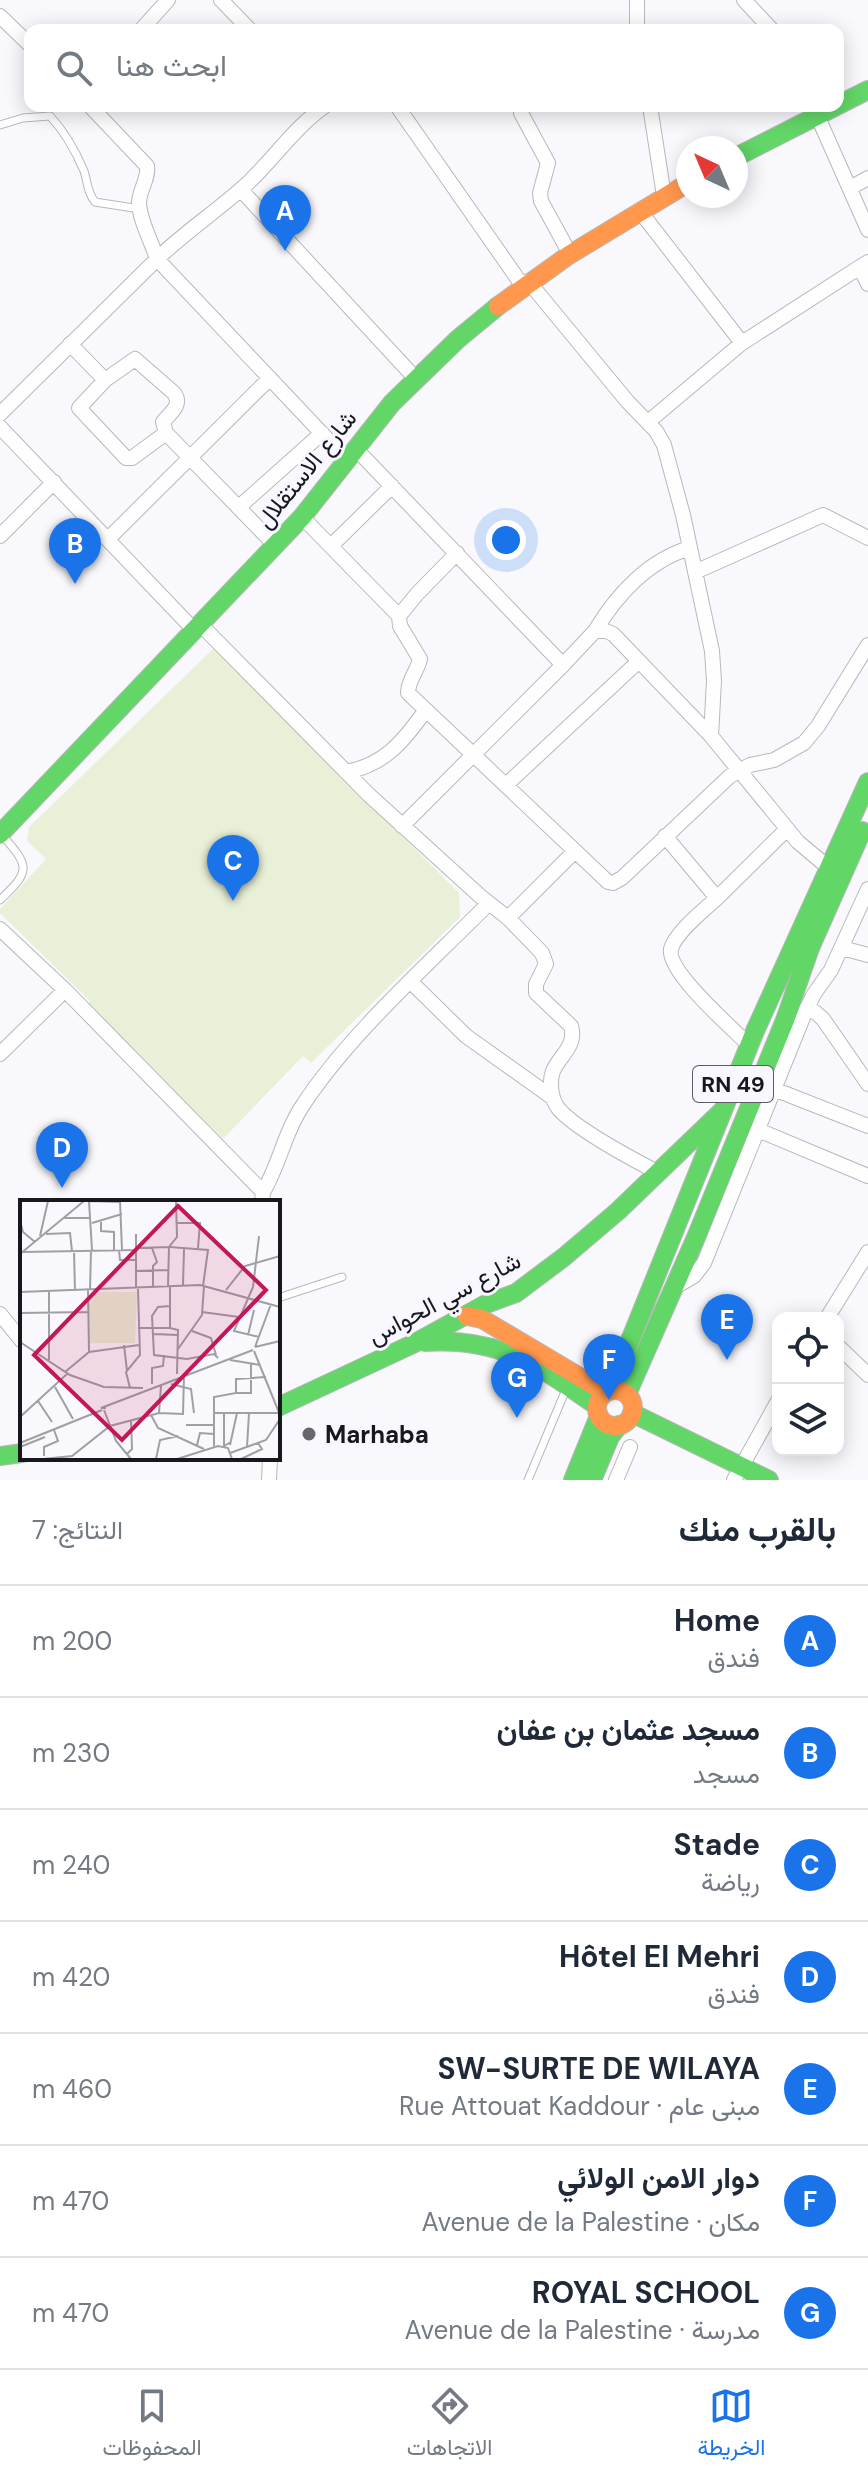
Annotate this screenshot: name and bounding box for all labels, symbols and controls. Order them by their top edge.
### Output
search box [24,24,844,112]
icon: search [52,46,96,90]
text: ابحث هنا [116,46,227,85]
north arrow [676,136,748,208]
pin: A [259,185,311,251]
street label: شارع الاستقلال [249,403,364,535]
pin: B [49,518,101,584]
your location [486,520,526,560]
pin: C [207,835,259,901]
road number: RN 49 [693,1066,773,1102]
pin: D [36,1122,88,1188]
inset map [20,1200,280,1460]
street label: شارع سي الحواس [362,1245,528,1355]
pin: E [701,1294,753,1360]
map controls [772,1312,844,1456]
button: locate [772,1312,844,1384]
pin: F [583,1334,635,1400]
pin: G [491,1352,543,1418]
button: layers [772,1384,844,1456]
place label: Marhaba [325,1419,429,1450]
marker: Marhaba [300,1425,318,1443]
text: بالقرب منك [679,1507,836,1552]
text: النتائج: 7 [32,1513,123,1547]
text: Home [674,1601,760,1640]
text: 200 m [32,1624,112,1658]
text: A [801,1624,819,1658]
text: فندق [708,1641,760,1675]
text: مسجد عثمان بن عفان [496,1710,760,1749]
text: 230 m [32,1736,110,1770]
text: B [802,1736,818,1770]
text: مسجد [693,1757,760,1791]
text: Stade [674,1825,760,1864]
text: 240 m [32,1848,110,1882]
text: C [800,1848,820,1882]
text: رياضة [701,1865,760,1899]
text: Hôtel El Mehri [559,1937,760,1976]
text: 420 m [32,1960,110,1994]
text: D [801,1960,819,1994]
text: فندق [708,1977,760,2011]
text: SW-SURTE DE WILAYA [437,2049,760,2088]
text: 460 m [32,2072,112,2106]
text: E [802,2072,818,2106]
text: مبنى عام · Rue Attouat Kaddour [399,2089,760,2123]
text: دوار الامن الولائي [557,2158,760,2197]
text: 470 m [32,2184,109,2218]
text: F [803,2184,817,2218]
text: مكان · Avenue de la Palestine [422,2205,760,2239]
text: ROYAL SCHOOL [532,2273,760,2312]
text: 470 m [32,2296,109,2330]
text: G [800,2296,820,2330]
text: مدرسة · Avenue de la Palestine [405,2313,760,2347]
tab: المحفوظات [103,2384,202,2467]
tab: الاتجاهات [407,2384,492,2467]
tab: الخريطة [697,2384,765,2467]

